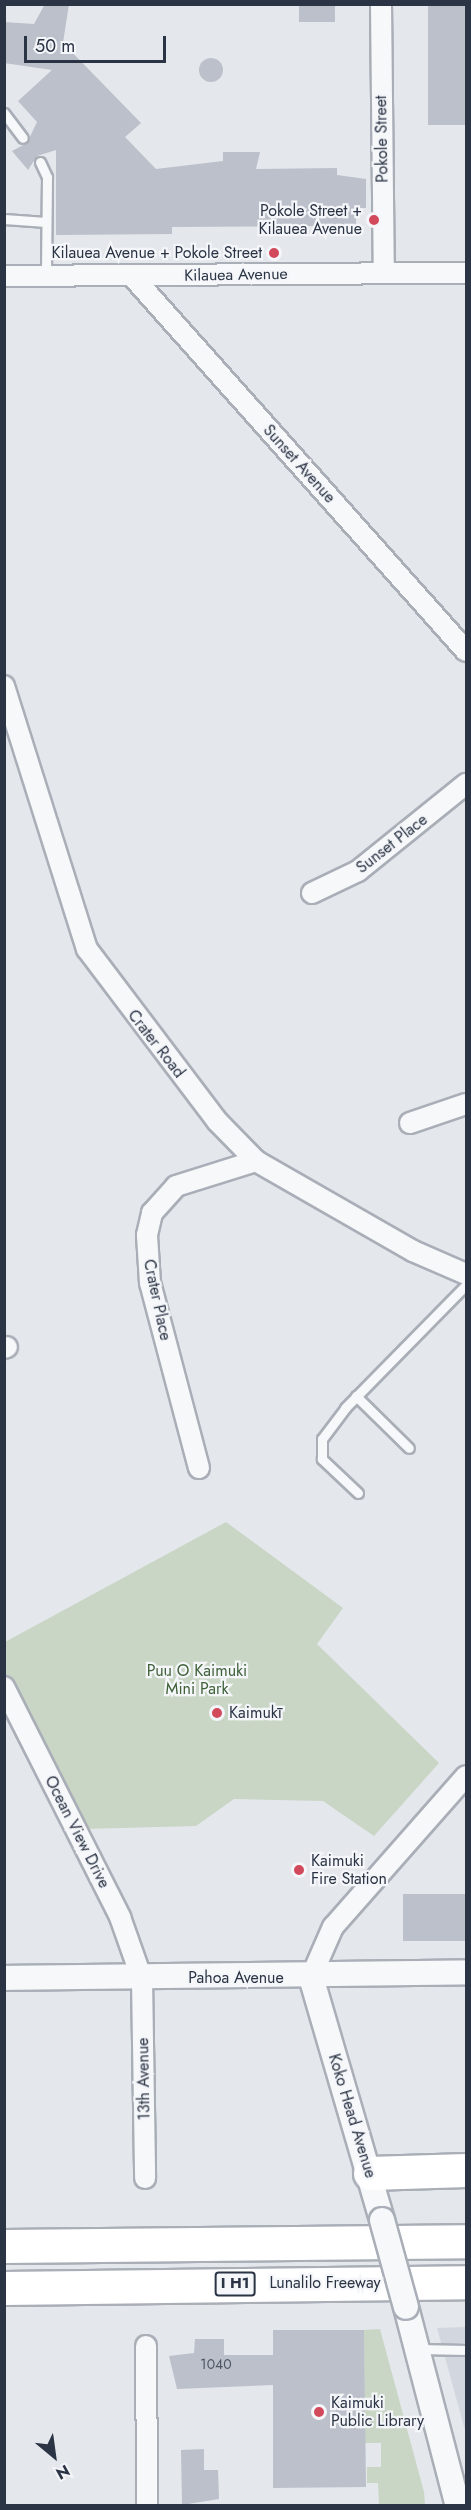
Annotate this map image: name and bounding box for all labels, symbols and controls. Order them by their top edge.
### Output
scale bar [27,24,170,62]
text: 50 m [35,33,75,59]
street label: Pokole Street [372,95,392,183]
place label: Pokole Street + Kilauea Avenue [258,201,362,239]
marker: Pokole Street + Kilauea Avenue [367,213,381,227]
place label: Kilauea Avenue + Pokole Street [52,243,262,263]
marker: Kilauea Avenue + Pokole Street [267,246,281,260]
street label: Kilauea Avenue [184,264,288,286]
street label: Sunset Avenue [259,421,339,507]
street label: Sunset Place [353,810,431,878]
street label: Crater Road [123,1006,189,1082]
street label: Crater Place [139,1258,175,1342]
park label: Puu O Kaimuki Mini Park [147,1661,247,1699]
place label: Kaimukī [229,1703,282,1723]
marker: Kaimukī [210,1706,224,1720]
street label: Ocean View Drive [40,1773,114,1891]
place label: Kaimuki Fire Station [311,1851,387,1889]
marker: Kaimuki Fire Station [292,1863,306,1877]
street label: Pahoa Avenue [188,1968,284,1988]
street label: 13th Avenue [134,2037,154,2121]
street label: Koko Head Avenue [324,2052,380,2180]
road number: I H1 [214,2272,256,2296]
street label: Lunalilo Freeway [269,2273,381,2293]
house number: 1040 [200,2356,232,2372]
place label: Kaimuki Public Library [331,2393,424,2431]
marker: Kaimuki Public Library [312,2405,326,2419]
north arrow [24,2426,84,2486]
text: N [52,2459,74,2485]

